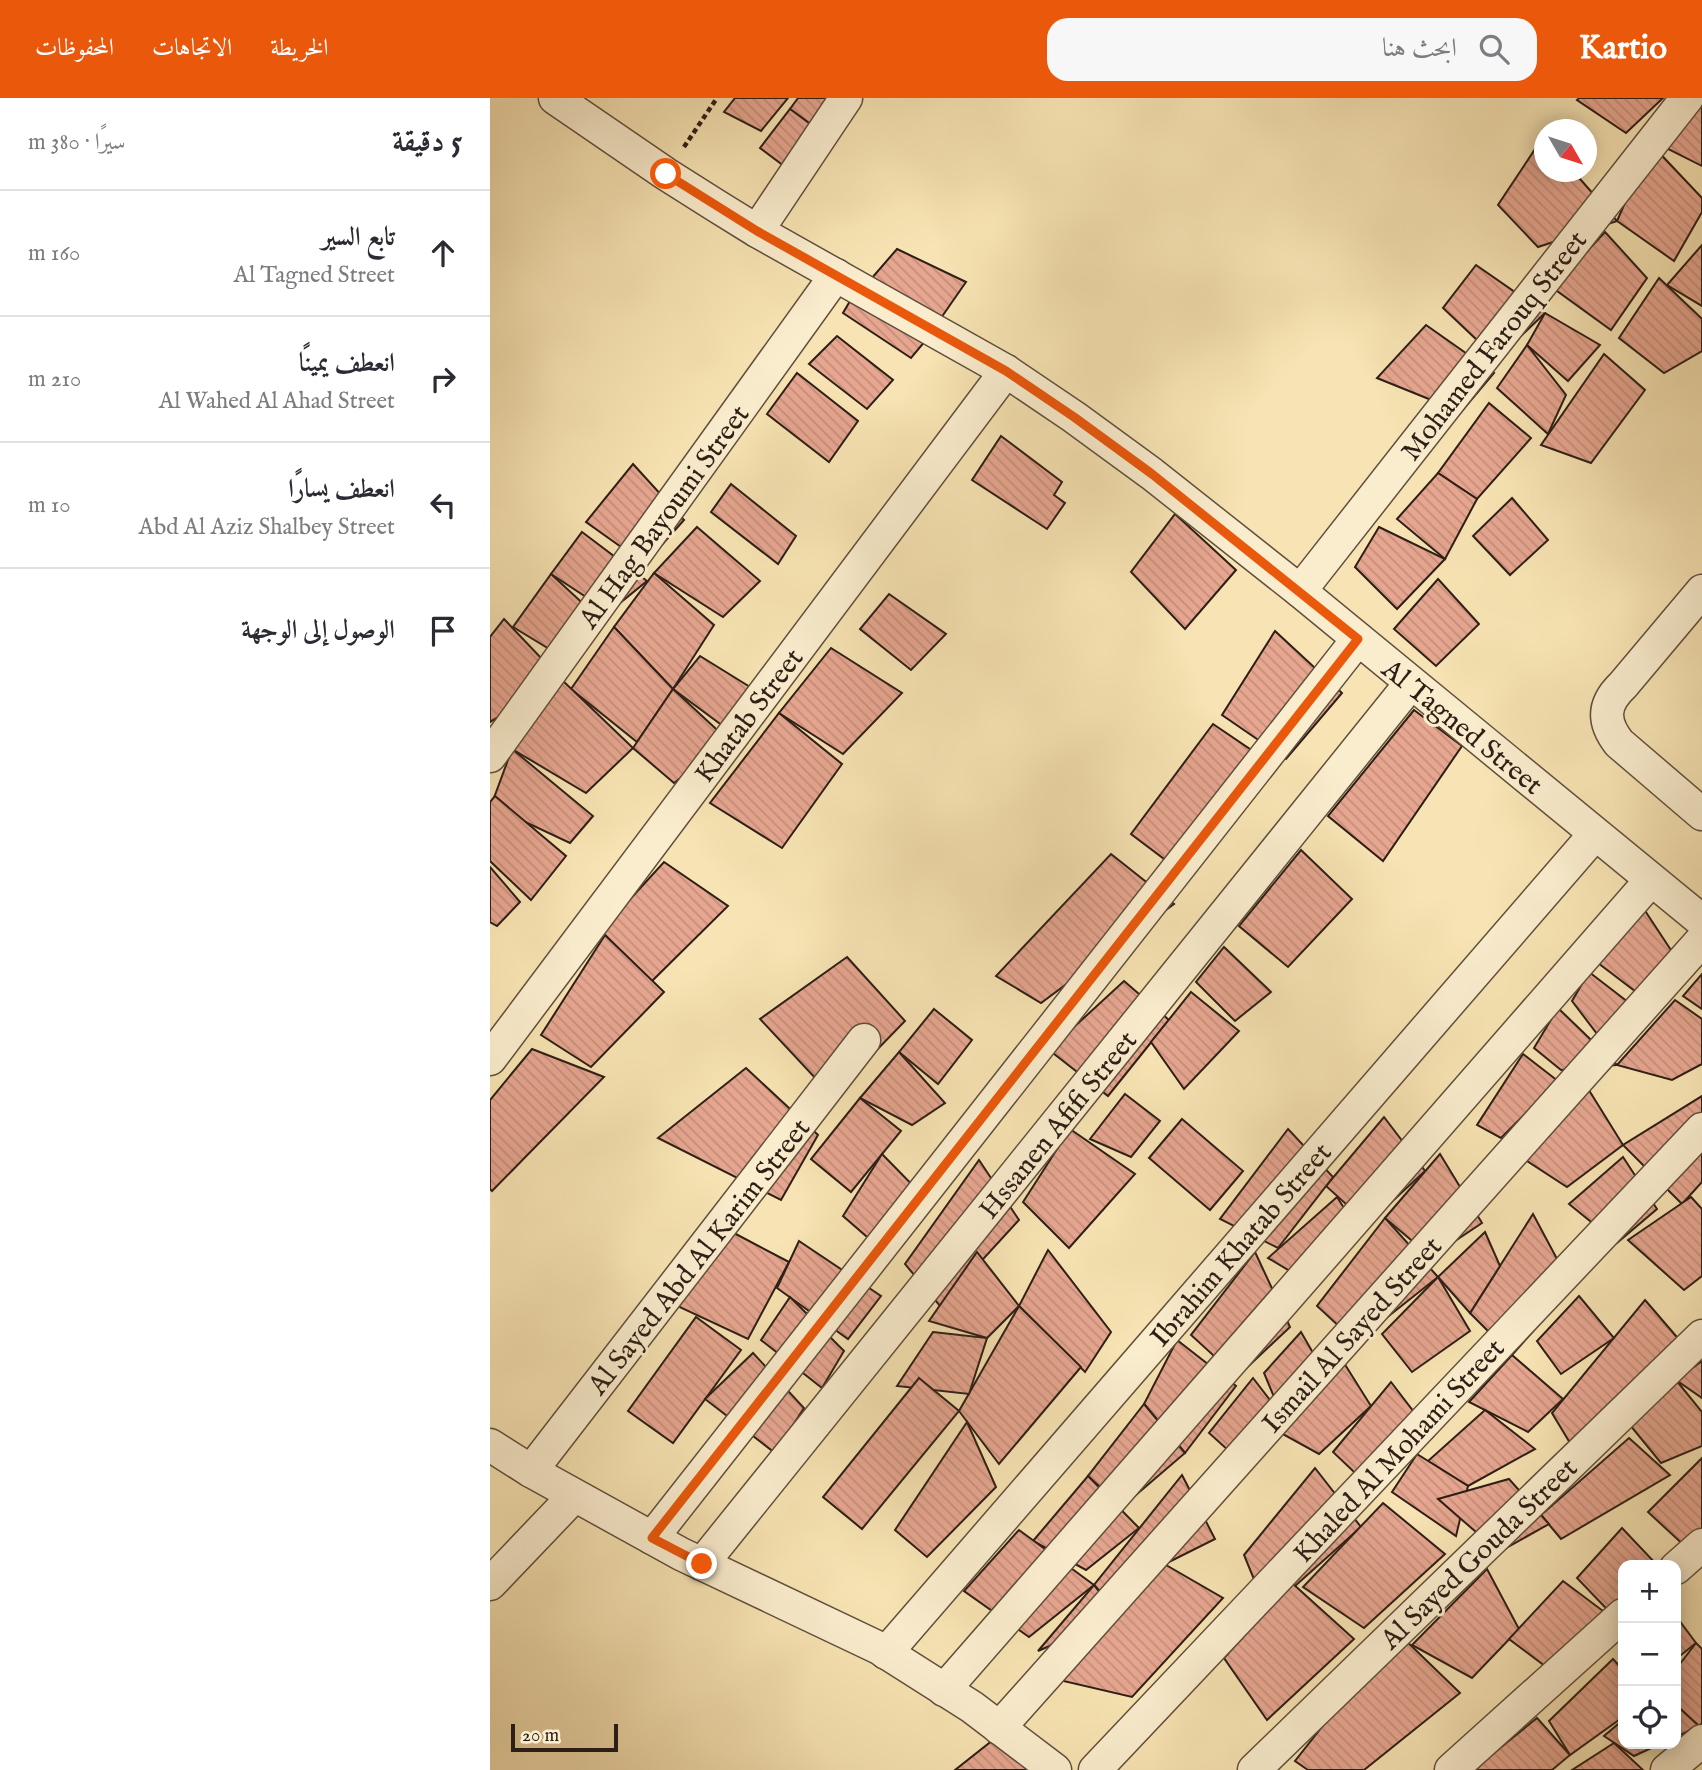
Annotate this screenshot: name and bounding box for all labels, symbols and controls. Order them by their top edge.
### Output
search box [1047,18,1537,81]
text: Kartio [1579,28,1667,70]
icon: search [1475,30,1513,68]
text: ابحث هنا [1382,32,1457,65]
text: المحفوظات [35,33,114,64]
text: الاتجاهات [152,33,232,64]
text: الخريطة [270,33,329,64]
north arrow [1534,119,1597,182]
text: 5 دقيقة [392,124,462,162]
text: سيرًا · 380 m [28,128,126,157]
route start [650,158,681,189]
text: تابع السير [321,221,395,254]
street label: Mohamed Farouq Street [1394,224,1596,469]
icon: ahead [424,234,462,272]
text: 160 m [28,239,80,268]
text: Al Tagned Street [233,261,395,290]
text: انعطف يمينًا [299,347,395,380]
icon: right [424,360,462,398]
text: 210 m [28,365,81,394]
text: Al Wahed Al Ahad Street [159,387,395,416]
street label: Al Hag Bayoumi Street [571,398,758,637]
text: انعطف يسارًا [288,473,395,506]
icon: left [424,486,462,524]
text: 10 m [28,491,71,520]
text: Abd Al Aziz Shalbey Street [138,513,395,542]
icon: arrive [424,612,462,650]
text: الوصول إلى الوجهة [241,614,395,647]
street label: Khatab Street [688,642,812,791]
street label: Al Tagned Street [1373,652,1549,804]
street label: Hssanen Afifi Street [972,1024,1146,1227]
street label: Al Sayed Abd Al Karim Street [581,1112,819,1404]
street label: Ibrahim Khatab Street [1144,1136,1340,1355]
street label: Ismail Al Sayed Street [1255,1230,1451,1441]
street label: Khaled Al Mohami Street [1287,1332,1513,1571]
street label: Al Sayed Gouda Street [1373,1451,1586,1659]
route end [686,1548,717,1579]
map controls [1618,1560,1681,1749]
button: + [1618,1560,1681,1623]
button: − [1618,1623,1681,1686]
button: locate [1618,1686,1681,1749]
scale bar [511,1721,618,1753]
text: 20 m [522,1724,559,1748]

